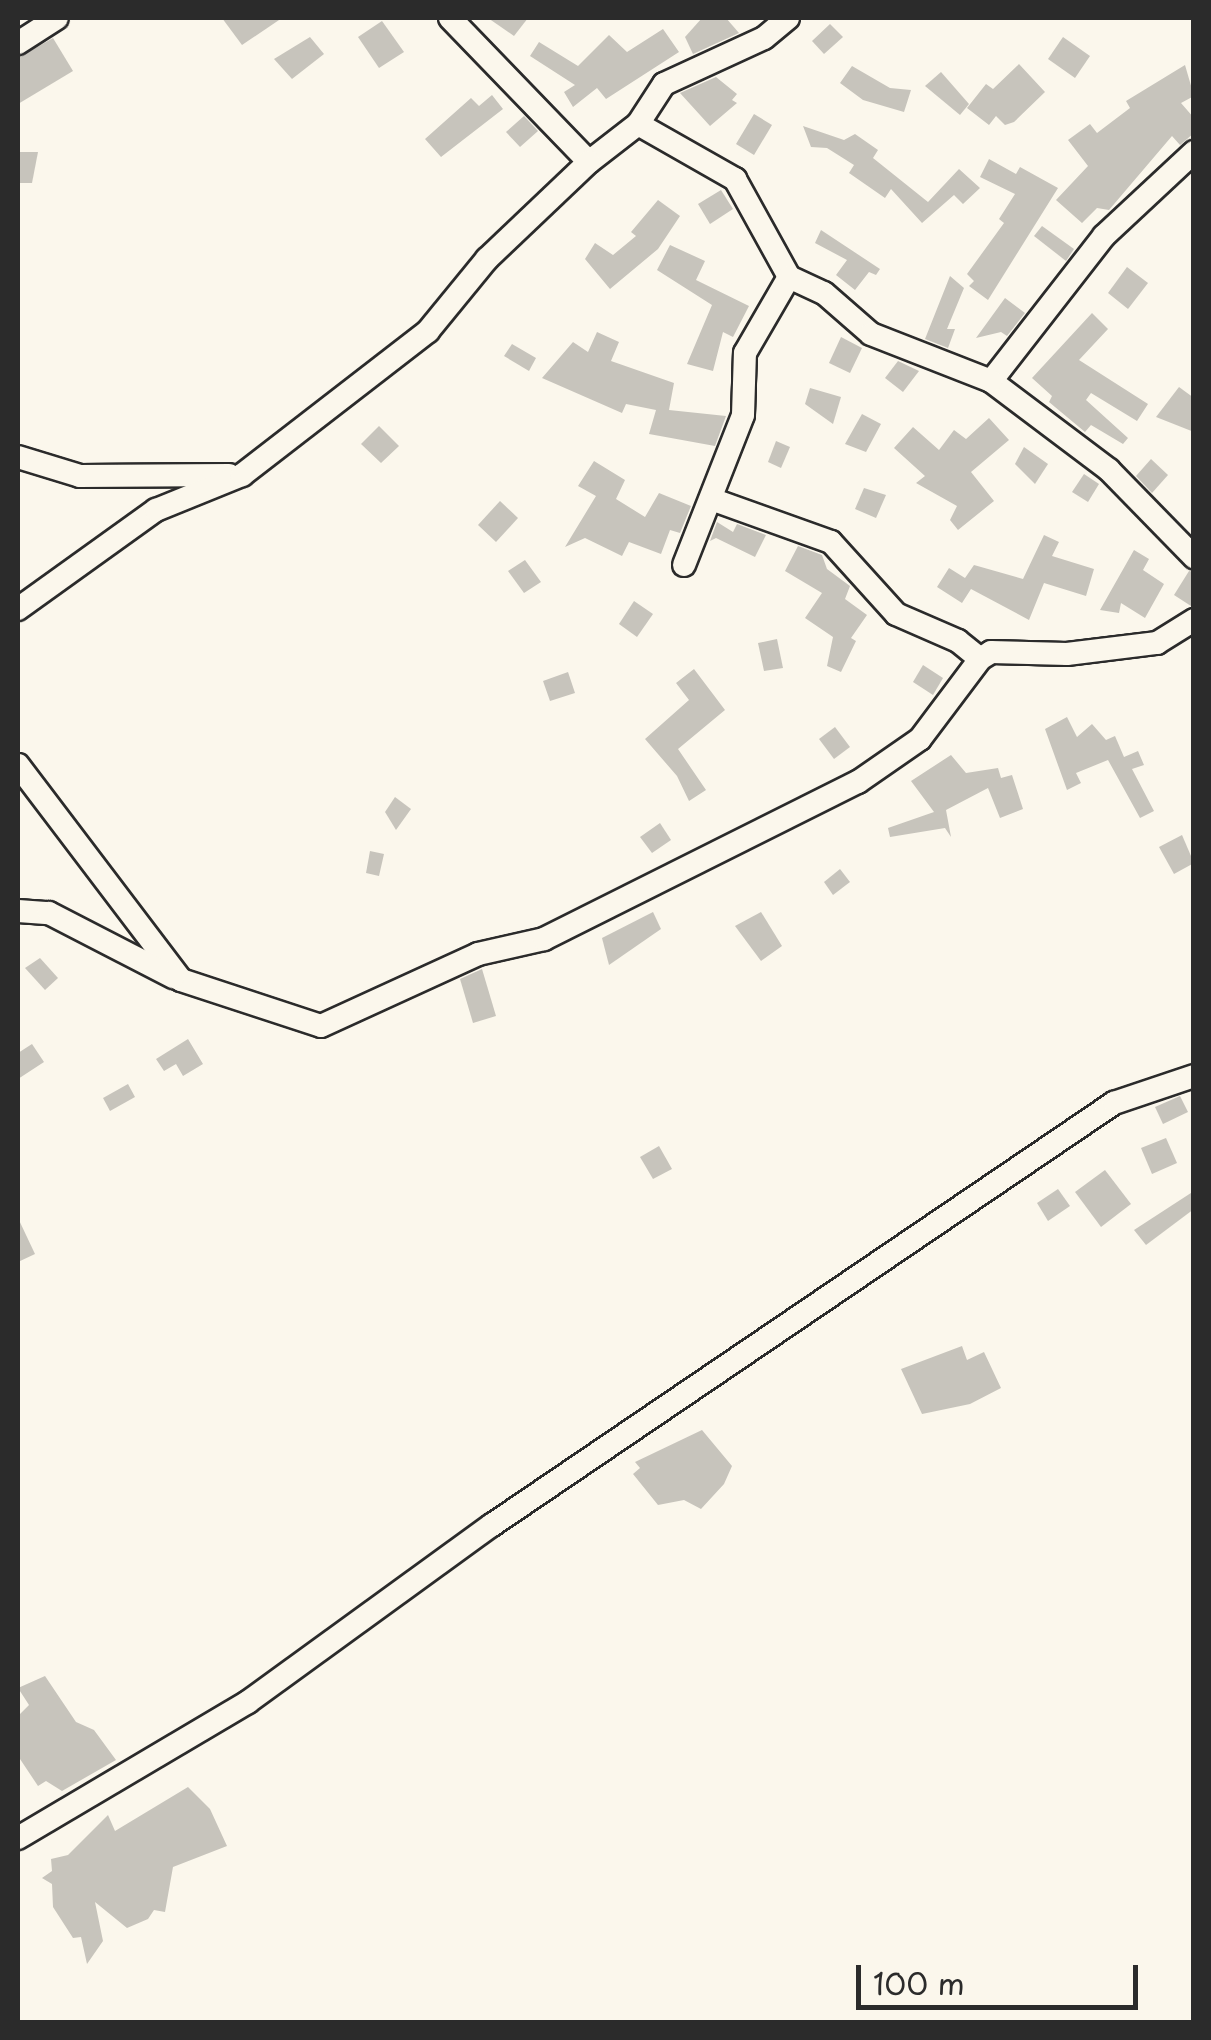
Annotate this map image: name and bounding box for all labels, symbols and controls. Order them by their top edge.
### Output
scale bar [861,1945,1144,2007]
text: 100 m [873,1960,965,2005]

